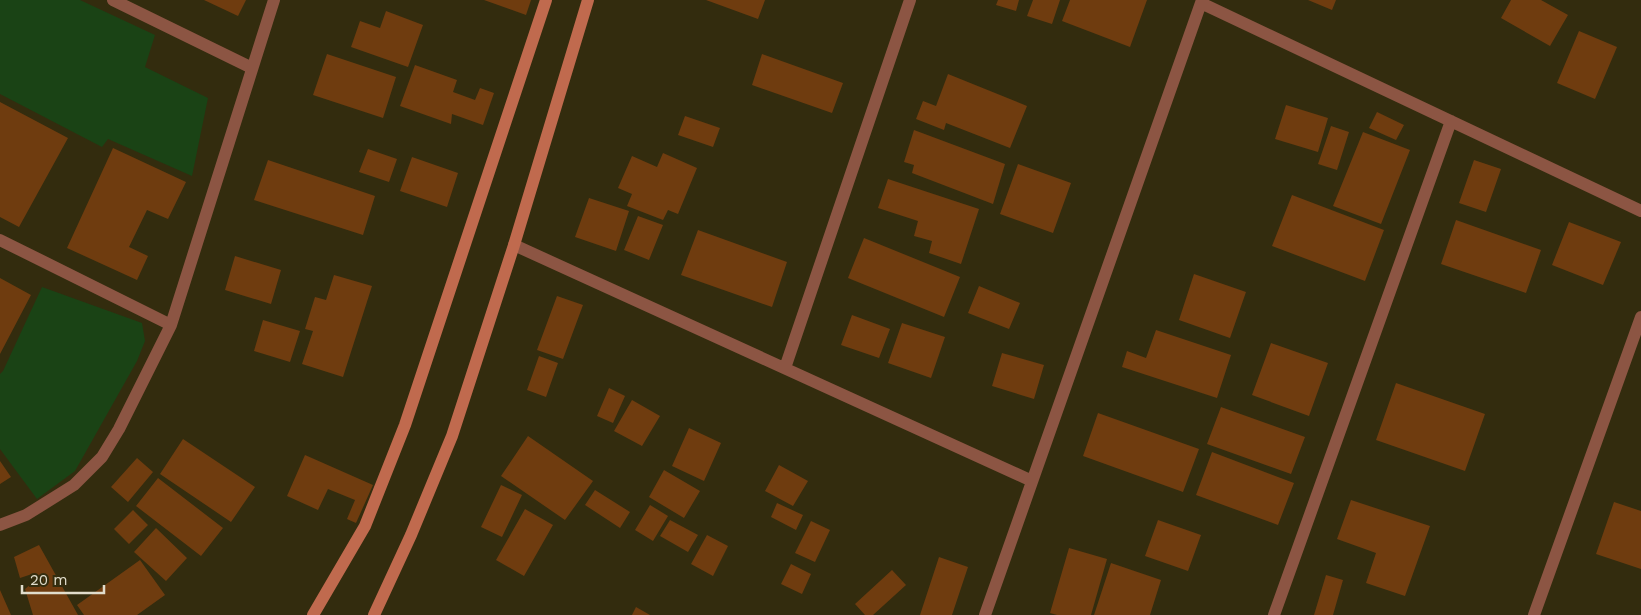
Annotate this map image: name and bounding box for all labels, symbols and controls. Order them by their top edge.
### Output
scale bar [22,562,105,594]
text: 20 m [30,571,68,589]

